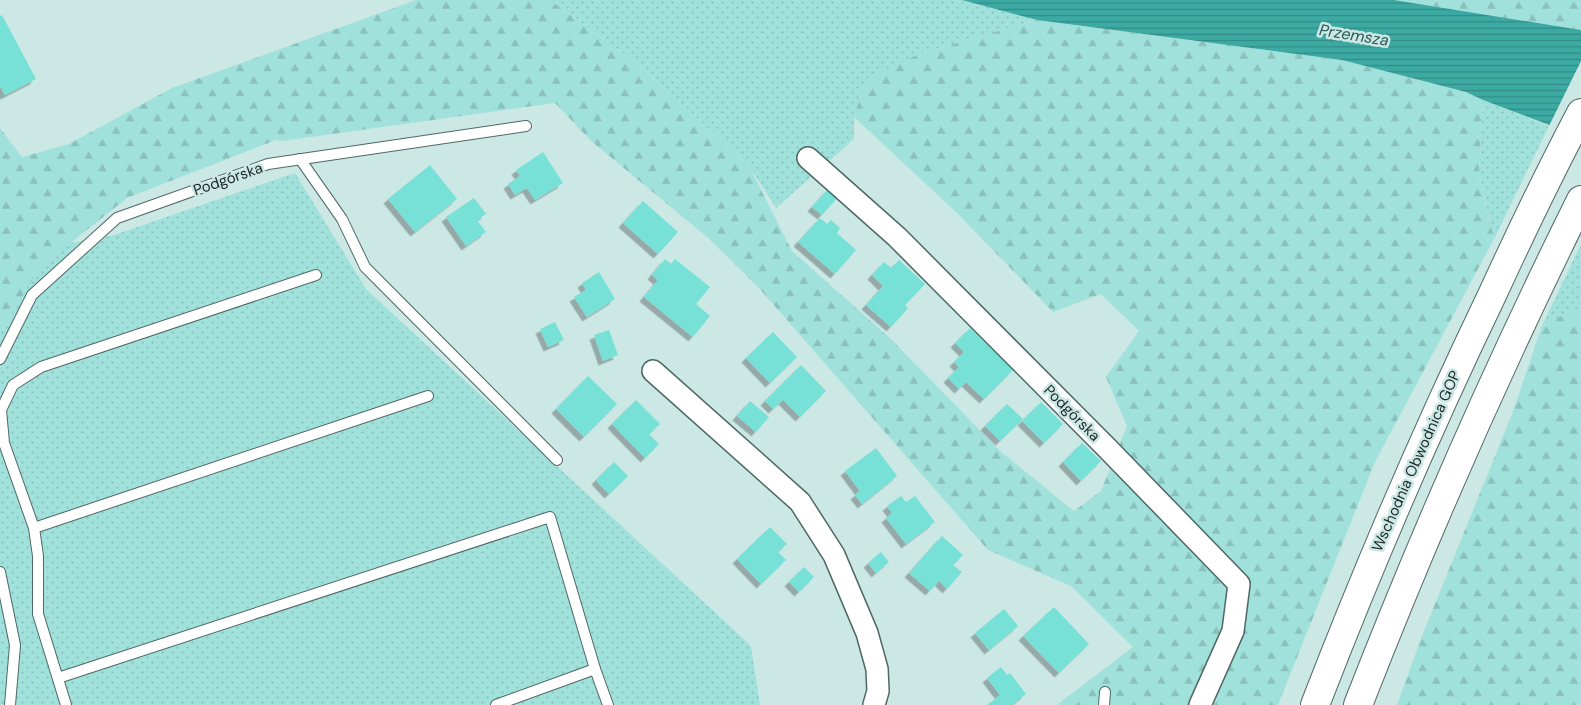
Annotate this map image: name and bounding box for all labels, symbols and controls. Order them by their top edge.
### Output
water label: Przemsza [1318,19,1391,51]
street label: Podgórska [191,158,265,200]
street label: Wschodnia Obwodnica GOP [1367,367,1465,555]
street label: Podgórska [1039,380,1105,446]

